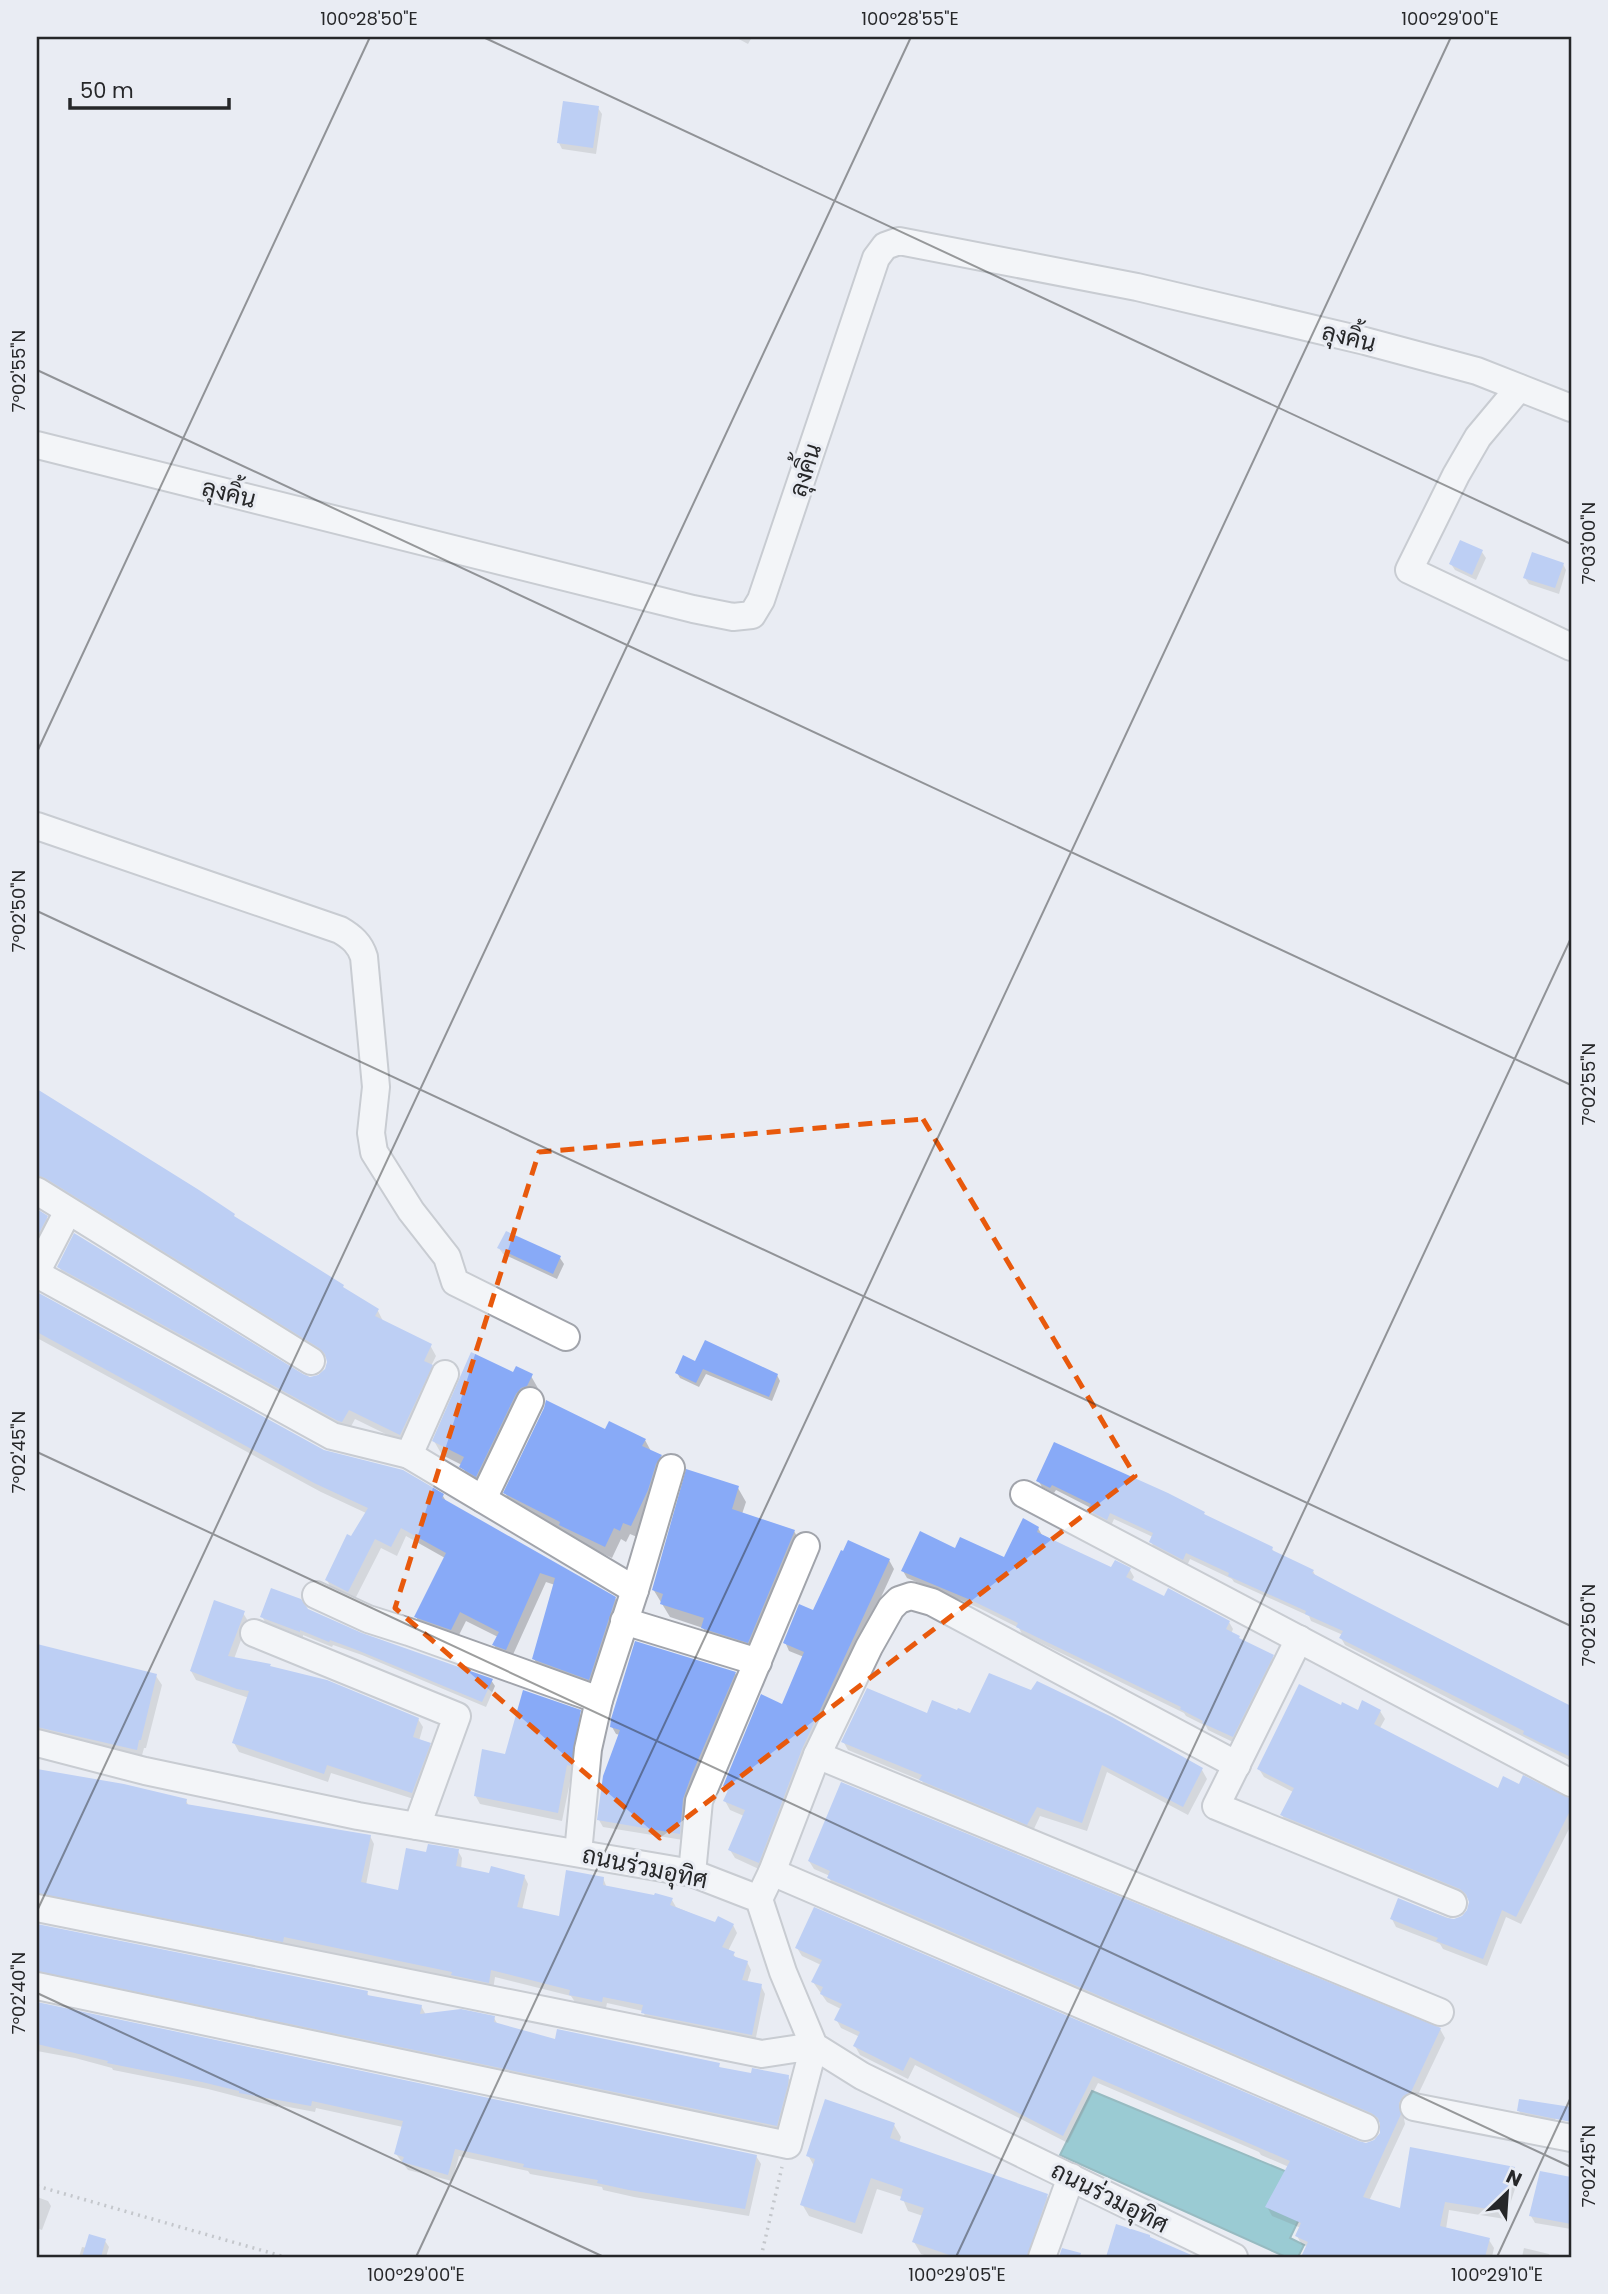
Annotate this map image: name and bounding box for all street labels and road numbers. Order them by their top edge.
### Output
street label: ลุงคิ้น [1319,311,1380,360]
street label: ลุงคิ้น [777,438,829,501]
street label: ลุงคิ้น [199,467,260,516]
street label: ถนนร่วมอุทิศ [579,1838,711,1896]
street label: ถนนร่วมอุทิศ [1046,2153,1174,2241]

